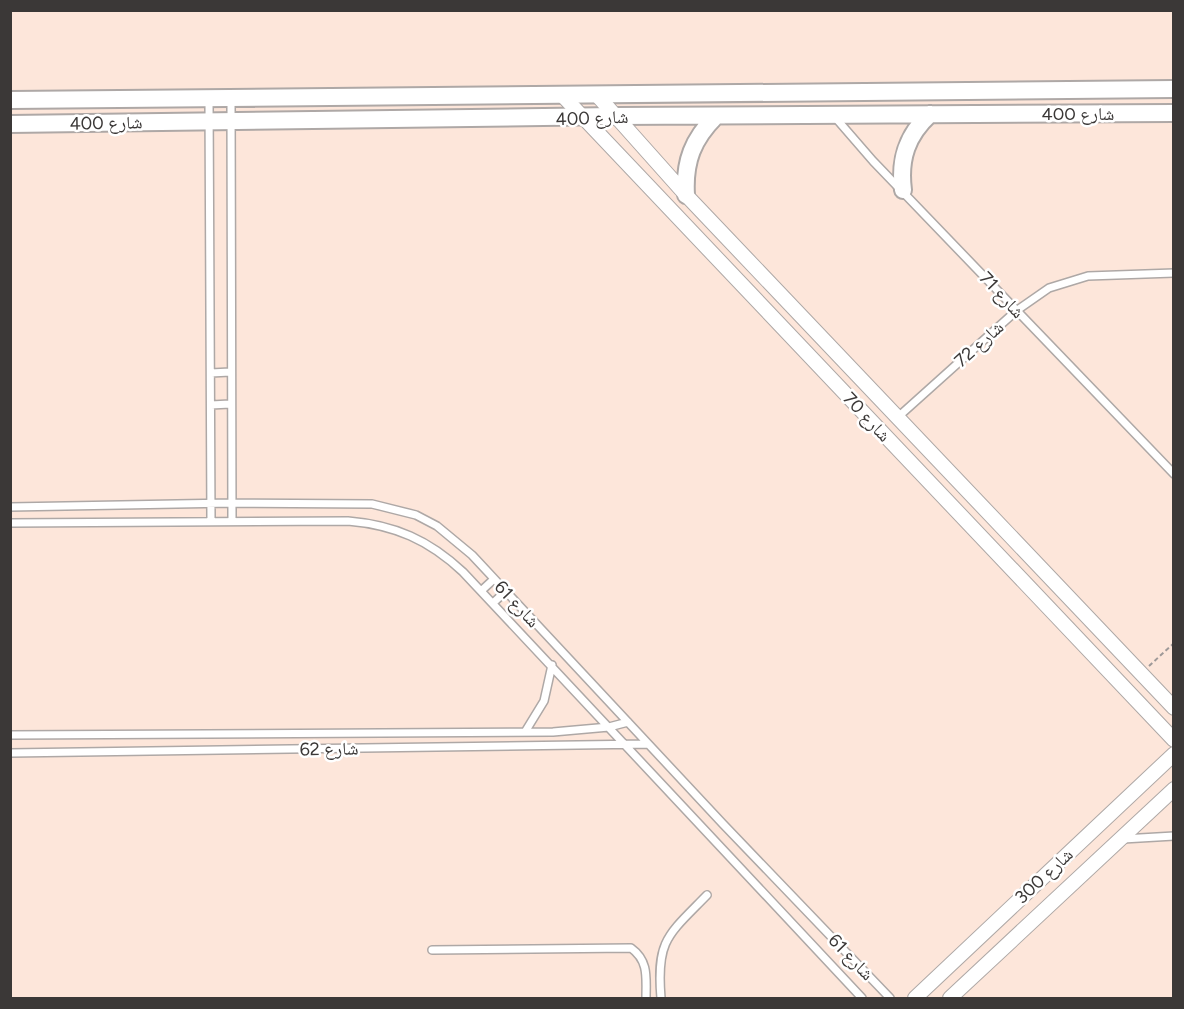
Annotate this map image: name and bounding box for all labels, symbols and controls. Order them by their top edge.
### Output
street label: شارع 400 [1042,103,1114,125]
street label: شارع 400 [555,106,629,130]
street label: شارع 400 [69,111,143,135]
street label: شارع 71 [975,267,1029,323]
street label: شارع 72 [950,316,1008,372]
street label: شارع 70 [839,388,895,446]
street label: شارع 61 [490,576,544,632]
street label: شارع 62 [299,737,359,761]
street label: شارع 300 [1010,844,1078,908]
street label: شارع 61 [824,929,878,985]

